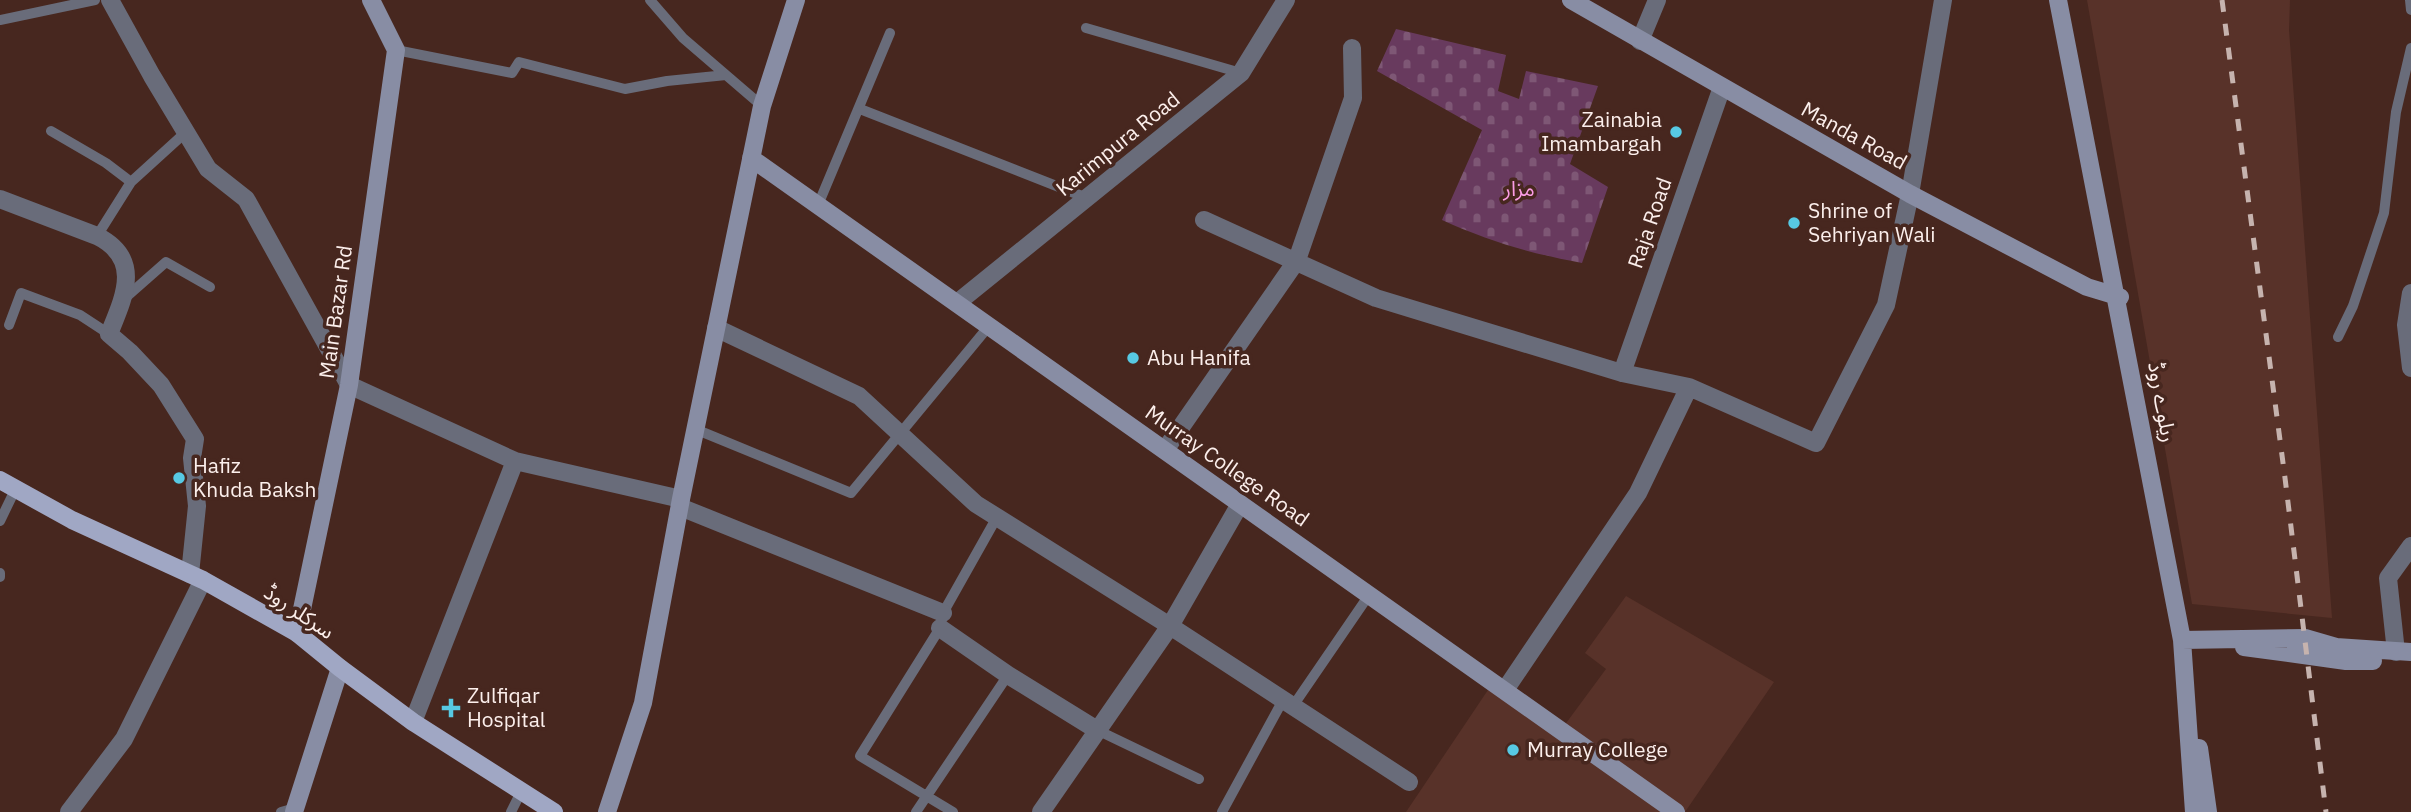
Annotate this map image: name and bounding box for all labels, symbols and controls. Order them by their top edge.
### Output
street label: Karimpura Road [1050,85,1185,202]
street label: Manda Road [1797,95,1912,176]
place label: Zainabia Imambargah [1541,105,1662,157]
marker: Zainabia Imambargah [1668,124,1684,140]
park label: مزار [1502,174,1535,202]
street label: Raja Road [1620,174,1678,272]
place label: Shrine of Sehriyan Wali [1808,196,1936,248]
marker: Shrine of Sehriyan Wali [1786,215,1802,231]
street label: Main Bazar Rd [312,243,358,380]
place label: Abu Hanifa [1147,343,1251,371]
marker: Abu Hanifa [1125,350,1141,366]
street label: ریلوے روڈ [2142,359,2184,444]
street label: Murray College Road [1140,398,1315,532]
place label: Hafiz Khuda Baksh [193,451,316,503]
marker: Hafiz Khuda Baksh [171,470,187,486]
street label: سرکلر روڈ [259,577,340,645]
place label: Zulfiqar Hospital [467,681,546,733]
marker: Zulfiqar Hospital [441,698,461,718]
place label: Murray College [1527,735,1668,763]
marker: Murray College [1505,742,1521,758]

